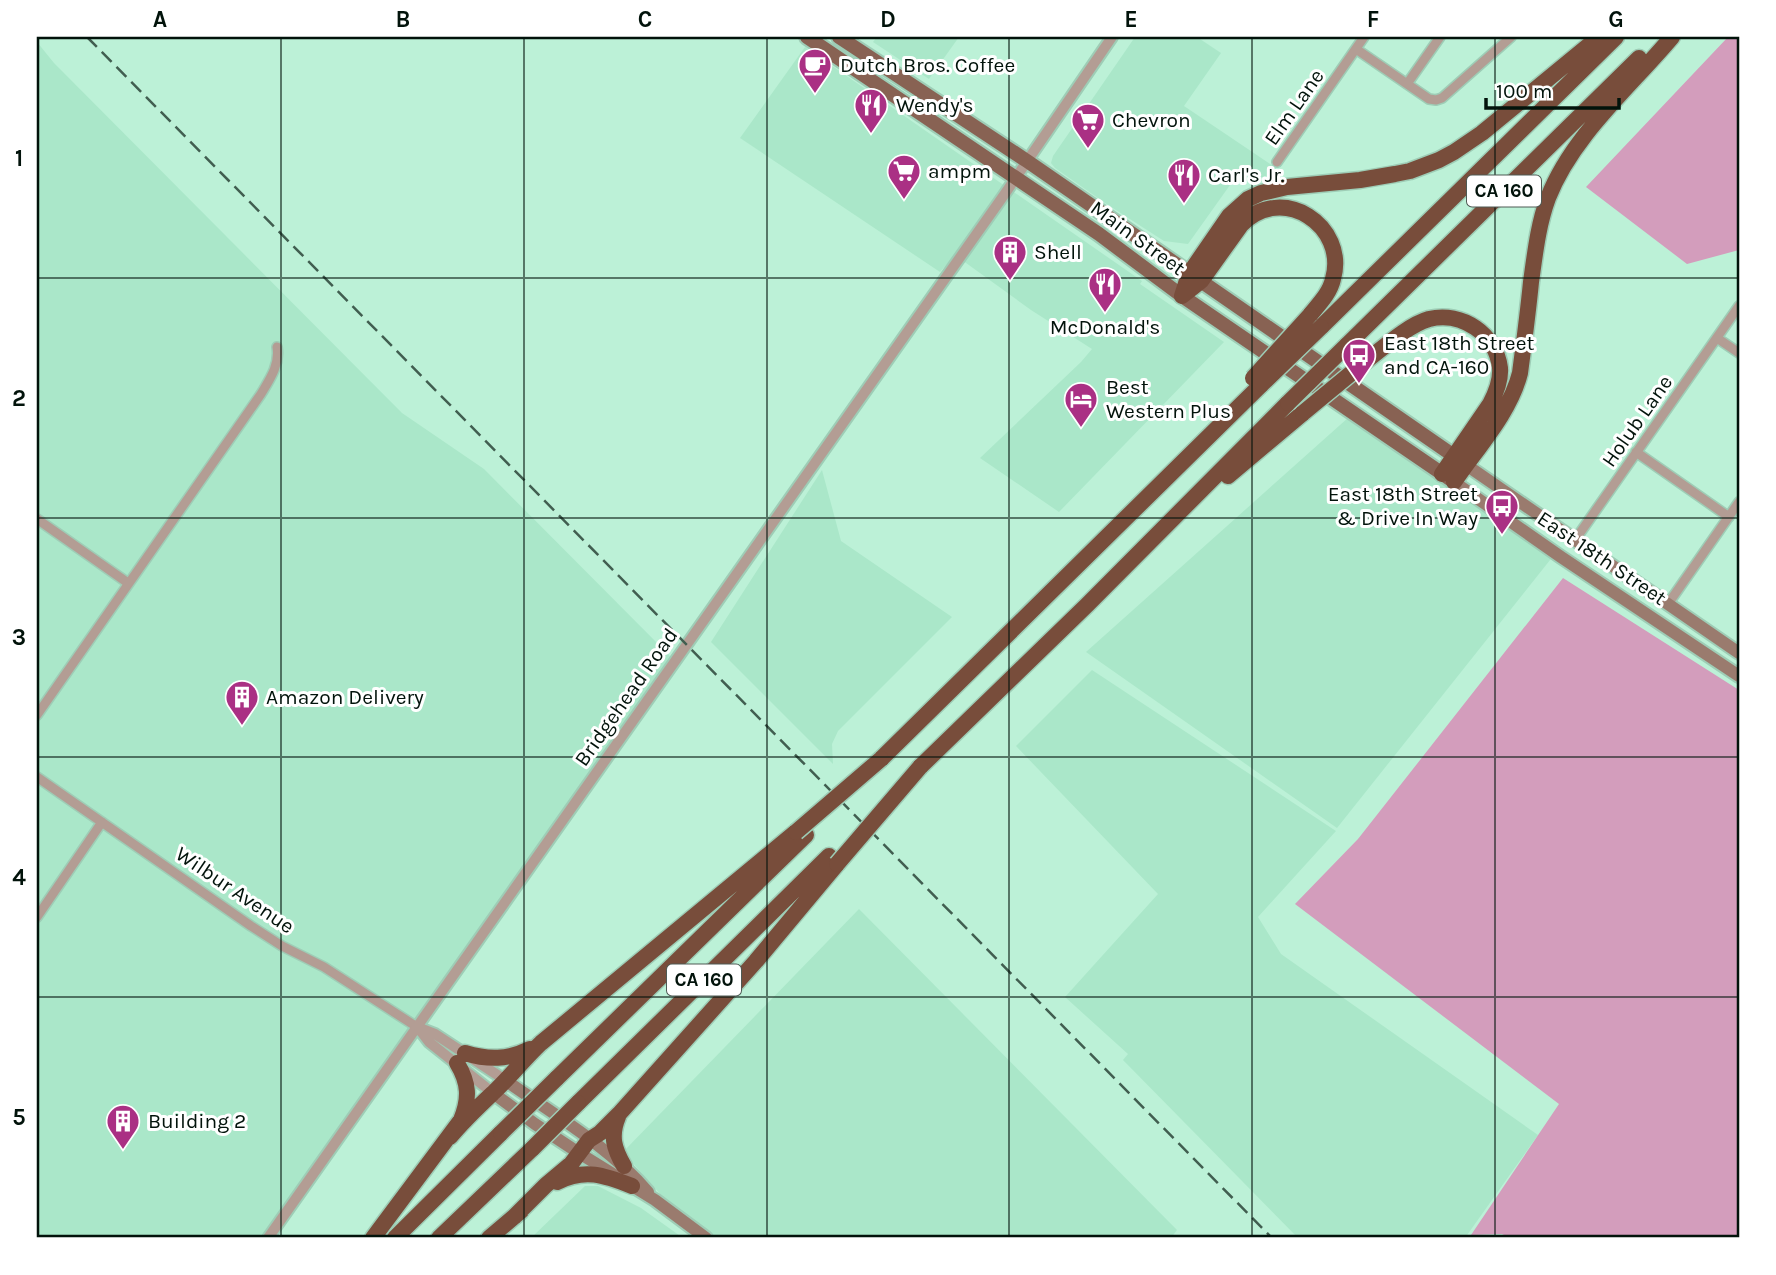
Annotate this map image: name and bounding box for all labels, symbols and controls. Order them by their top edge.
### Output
text: A [153,6,167,33]
text: B [396,6,410,33]
text: C [638,6,652,33]
text: D [880,6,896,33]
text: E [1124,6,1138,33]
text: F [1367,6,1379,33]
text: G [1608,6,1624,33]
cafe icon: Dutch Bros. Coffee [796,46,834,95]
place label: Dutch Bros. Coffee [840,53,1015,77]
street label: Elm Lane [1259,64,1329,150]
scale bar [1486,66,1618,110]
text: 100 m [1496,79,1553,103]
restaurant icon: Wendy's [852,86,890,135]
place label: Wendy's [896,93,974,117]
supermarket icon: Chevron [1069,101,1107,150]
place label: Chevron [1112,108,1191,132]
text: 1 [15,145,23,172]
supermarket icon: ampm [885,152,923,201]
restaurant icon: Carl's Jr. [1165,156,1203,205]
place label: ampm [928,159,991,183]
place label: Carl's Jr. [1208,163,1285,187]
road number: CA 160 [1467,176,1541,206]
street label: Main Street [1086,196,1190,280]
building icon: Shell [991,233,1029,282]
place label: Shell [1034,240,1082,264]
restaurant icon: McDonald's [1086,265,1124,314]
place label: McDonald's [1050,315,1160,339]
place label: East 18th Street and CA-160 [1384,331,1534,379]
bus stop icon: East 18th Street and CA-160 [1340,336,1378,385]
street label: Holub Lane [1597,371,1677,471]
place label: Best Western Plus [1106,375,1231,423]
hotel icon: Best Western Plus [1062,380,1100,429]
text: 2 [12,385,26,412]
place label: East 18th Street & Drive In Way [1328,482,1478,530]
bus stop icon: East 18th Street & Drive In Way [1483,487,1521,536]
street label: East 18th Street [1533,506,1671,610]
street label: Bridgehead Road [569,623,683,771]
text: 3 [12,624,26,651]
building icon: Amazon Delivery [223,678,261,727]
place label: Amazon Delivery [266,685,424,709]
street label: Wilbur Avenue [171,842,299,938]
text: 4 [12,864,26,891]
road number: CA 160 [667,964,741,996]
building icon: Building 2 [104,1102,142,1151]
text: 5 [12,1104,26,1131]
place label: Building 2 [148,1109,246,1133]

